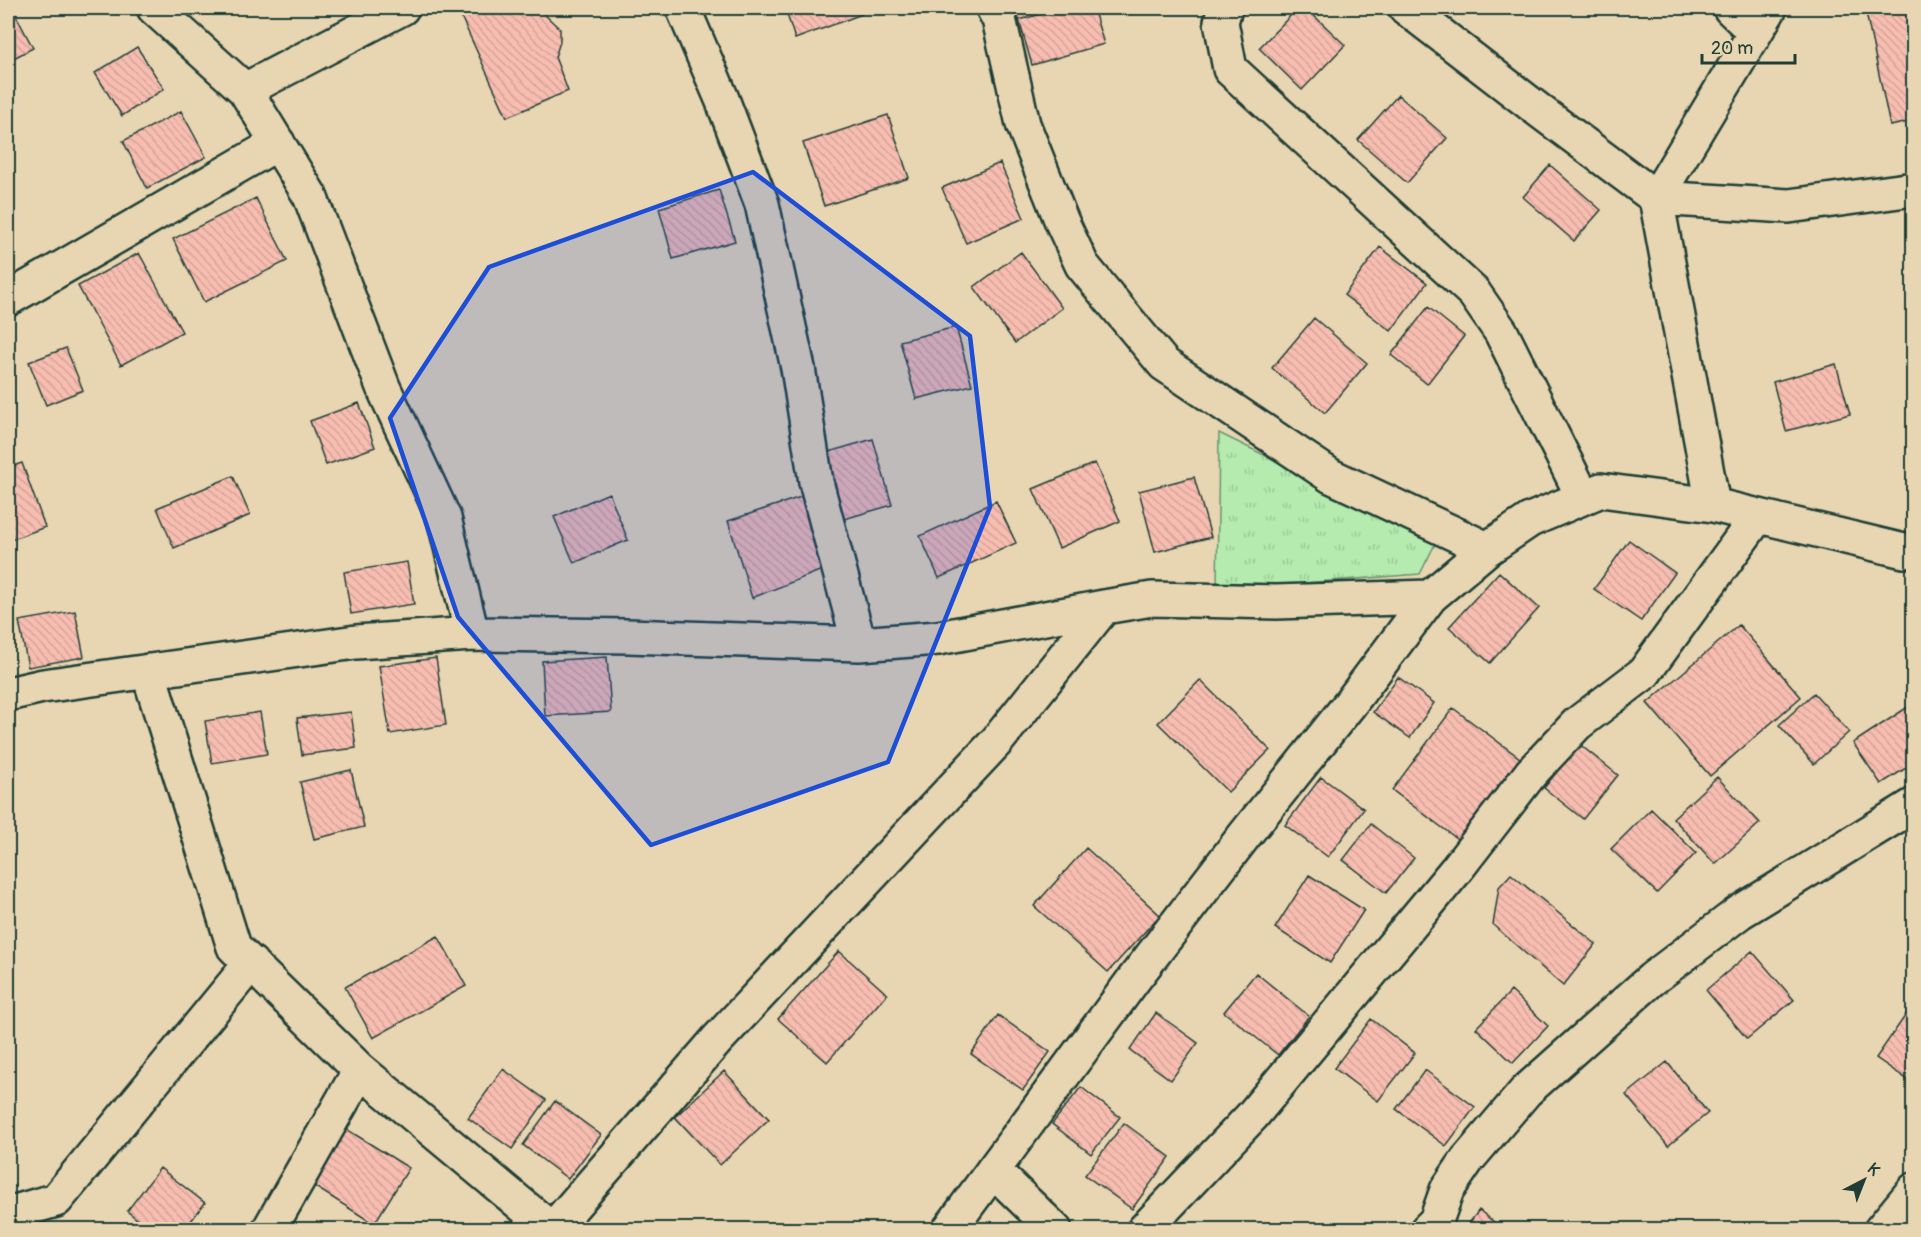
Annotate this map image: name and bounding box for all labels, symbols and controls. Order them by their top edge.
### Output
scale bar [1702,27,1795,65]
text: 20 m [1711,37,1753,60]
north arrow [1834,1150,1894,1210]
text: K [1863,1159,1884,1180]

